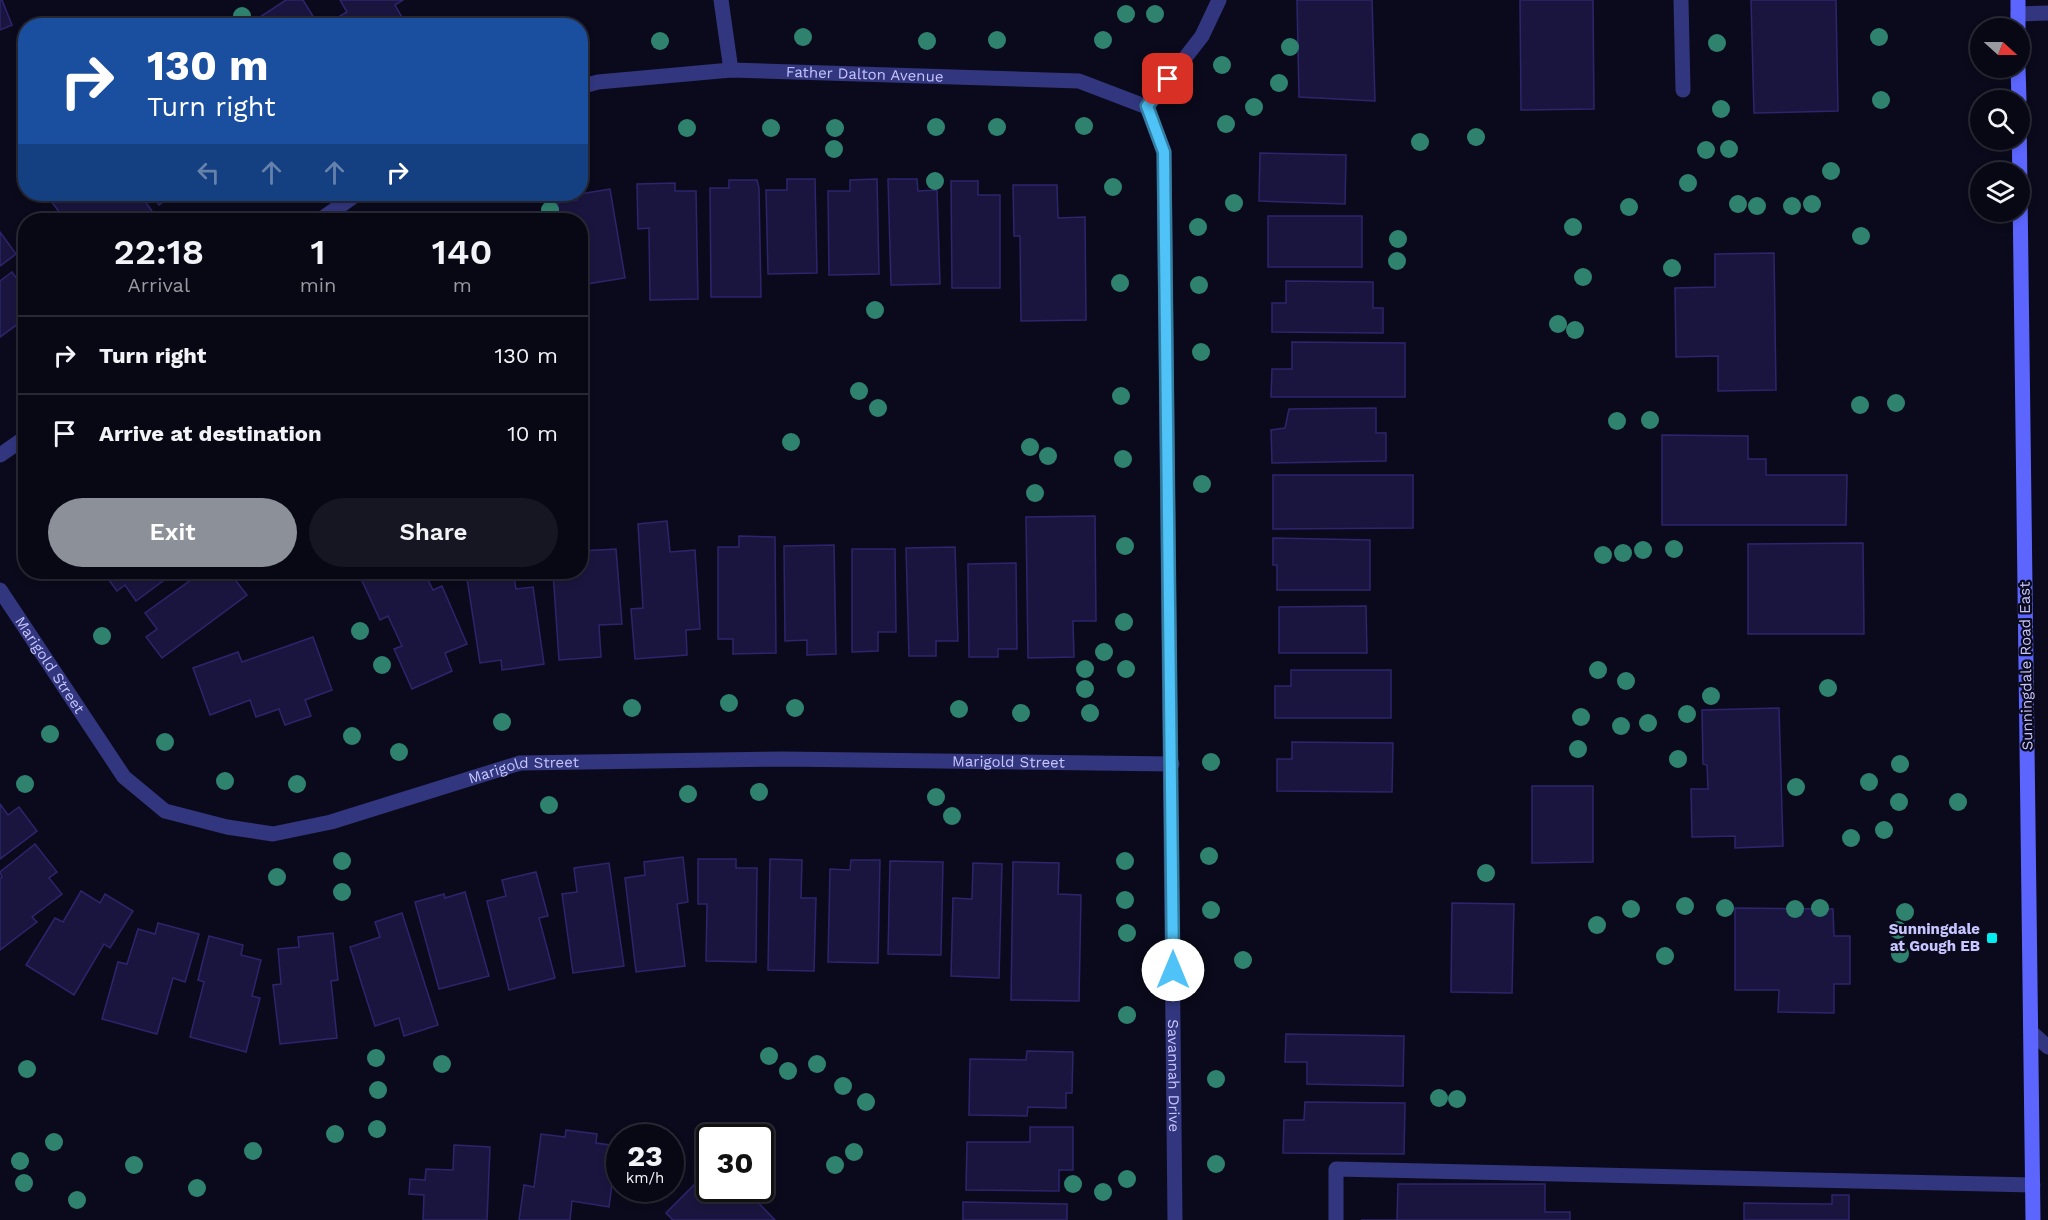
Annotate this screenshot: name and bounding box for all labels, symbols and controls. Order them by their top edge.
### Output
north arrow [1970,18,2030,78]
map controls [1970,18,2030,222]
text: 130 m [147,41,269,90]
icon: right [48,42,126,120]
pin [1142,53,1193,104]
icon: arrive [1151,62,1184,95]
street label: Father Dalton Avenue [786,63,944,86]
button: search [1970,90,2030,150]
text: Turn right [147,91,276,123]
icon: left [192,156,225,189]
icon: ahead [255,156,288,189]
icon: ahead [318,156,351,189]
icon: right [381,156,414,189]
button: layers [1970,162,2030,222]
text: 22:18 [113,231,204,273]
text: 1 [311,231,326,273]
text: 140 [432,231,493,273]
text: Arrival [128,273,190,297]
text: min [300,273,336,297]
text: m [453,273,472,297]
icon: right [48,339,81,372]
text: Turn right [99,343,206,368]
text: 130 m [494,343,558,368]
icon: arrive [48,417,81,450]
text: Arrive at destination [99,421,322,446]
text: 10 m [507,421,558,446]
button: Exit [48,498,297,567]
button: Share [309,498,558,567]
street label: Sunningdale Road East [2016,581,2036,751]
street label: Marigold Street [11,613,89,718]
street label: Marigold Street [952,752,1066,772]
street label: Marigold Street [466,753,580,788]
place label: Sunningdale at Gough EB [1889,920,1980,955]
marker: Sunningdale at Gough EB [1985,931,1999,945]
position arrow [1141,938,1205,1002]
street label: Savannah Drive [1164,1019,1183,1132]
speed limit sign: 30 [696,1124,774,1202]
text: 23 [627,1138,663,1173]
text: km/h [626,1169,664,1187]

